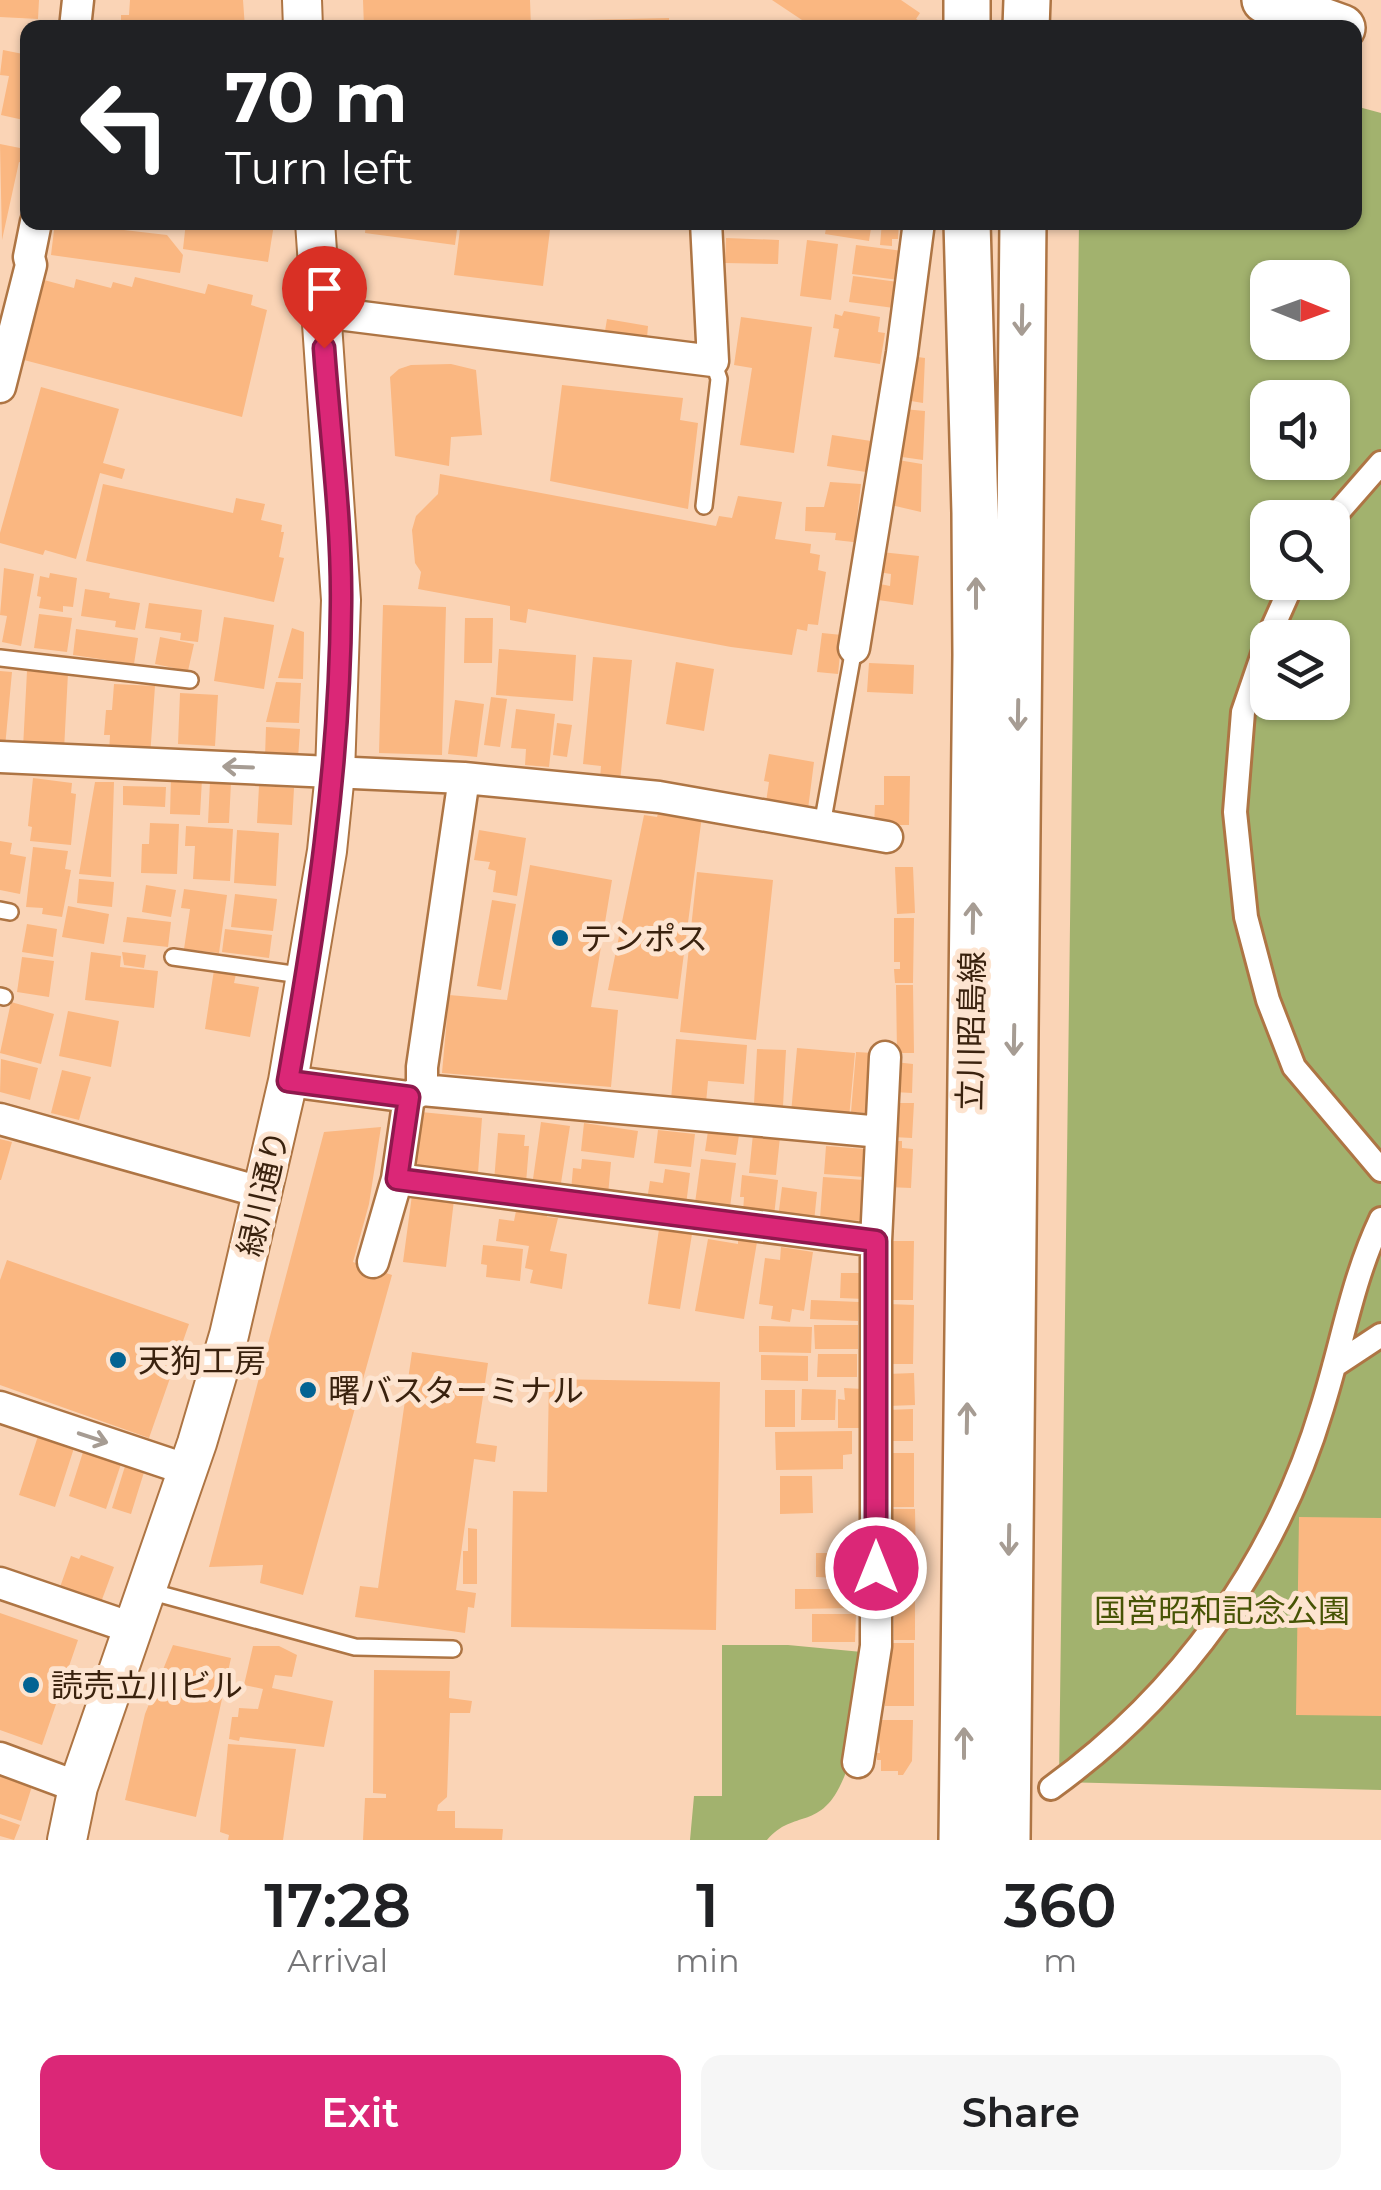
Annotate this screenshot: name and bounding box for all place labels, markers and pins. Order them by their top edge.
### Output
pin [282,246,367,349]
place label: テンポス [580,919,708,958]
marker: テンポス [549,927,571,949]
place label: 天狗工房 [138,1341,266,1380]
marker: 天狗工房 [107,1349,129,1371]
place label: 曙バスターミナル [328,1371,584,1410]
marker: 曙バスターミナル [297,1379,319,1401]
place label: 読売立川ビル [51,1666,243,1705]
marker: 読売立川ビル [20,1674,42,1696]

